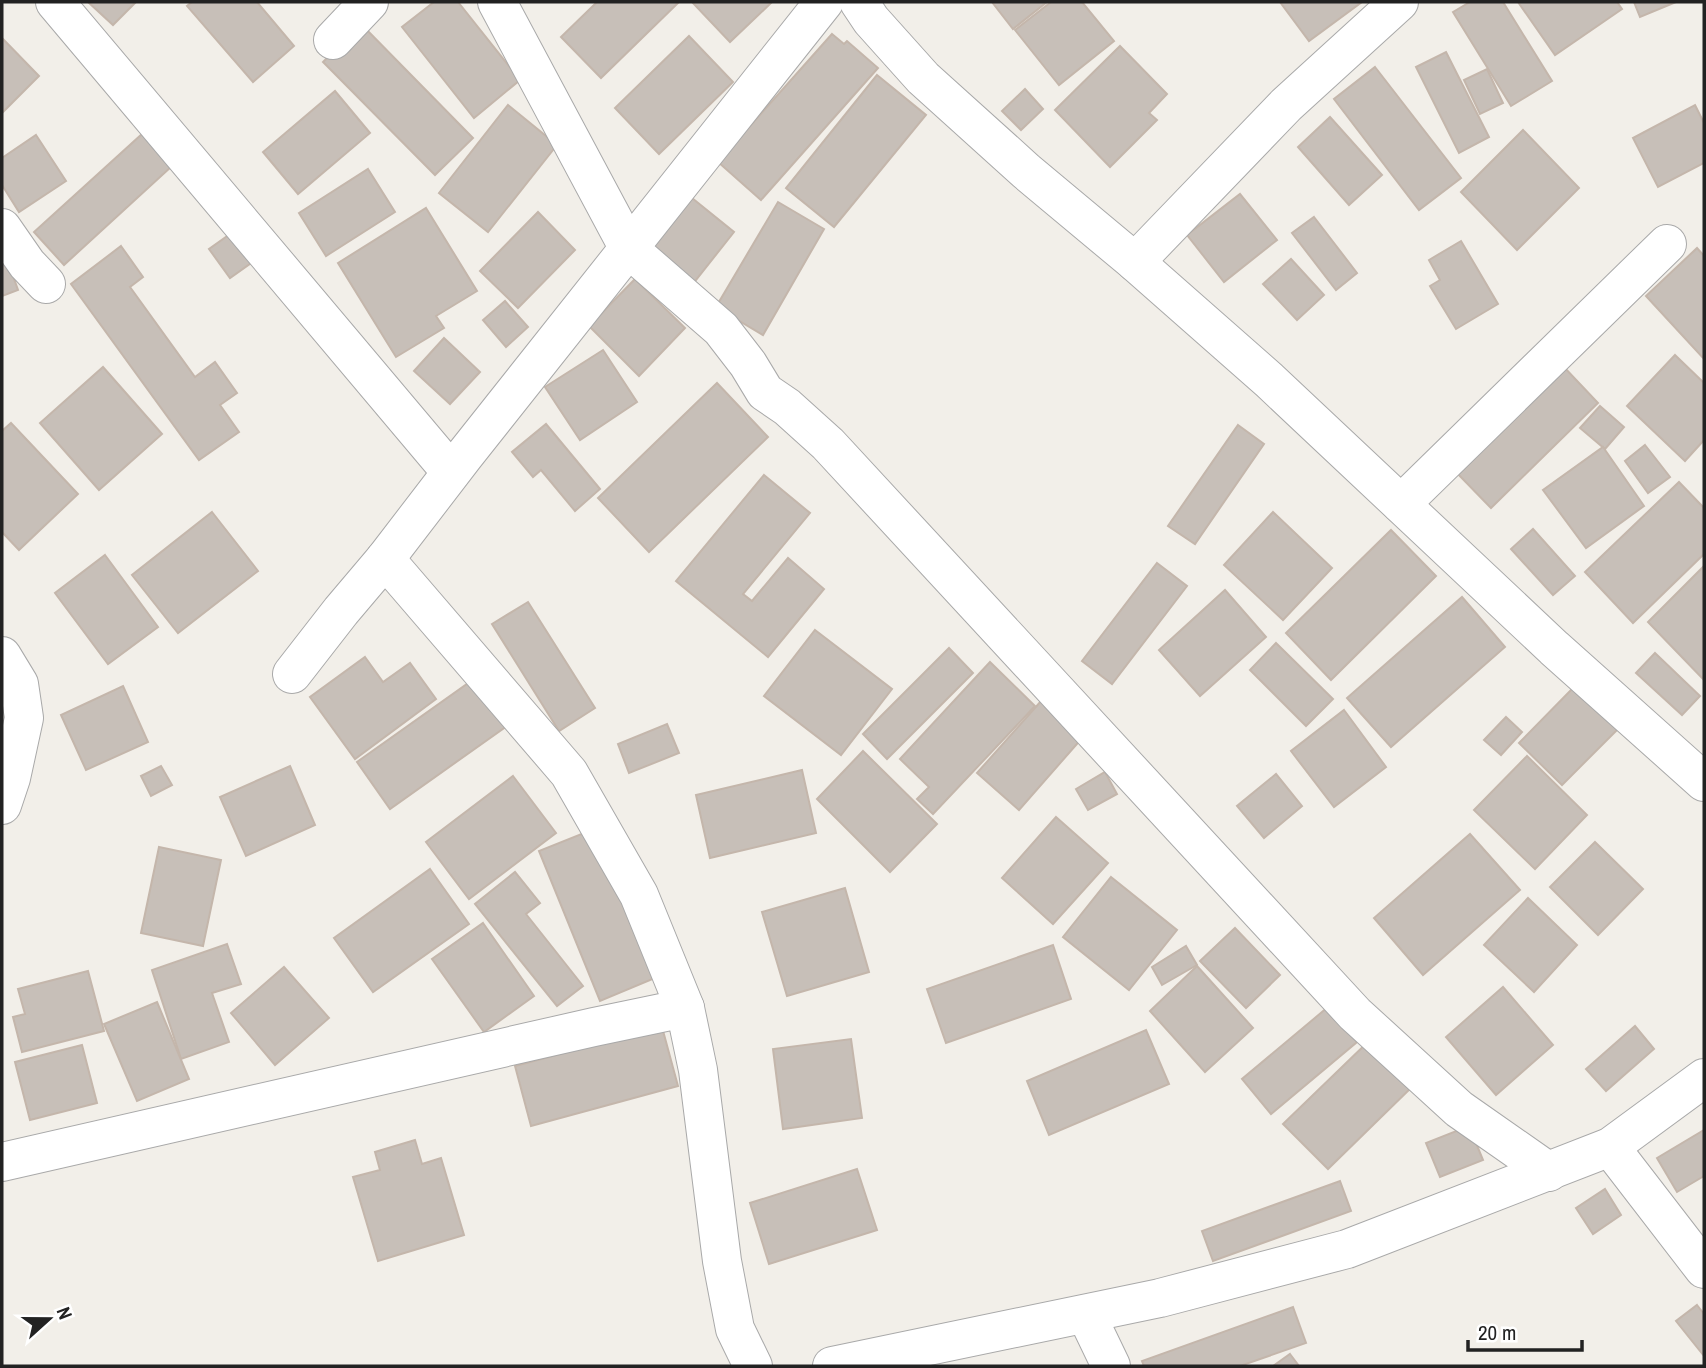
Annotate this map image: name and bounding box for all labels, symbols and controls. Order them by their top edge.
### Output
north arrow [14,1284,84,1354]
text: N [51,1303,79,1323]
scale bar [1468,1308,1582,1352]
text: 20 m [1478,1318,1516,1347]

